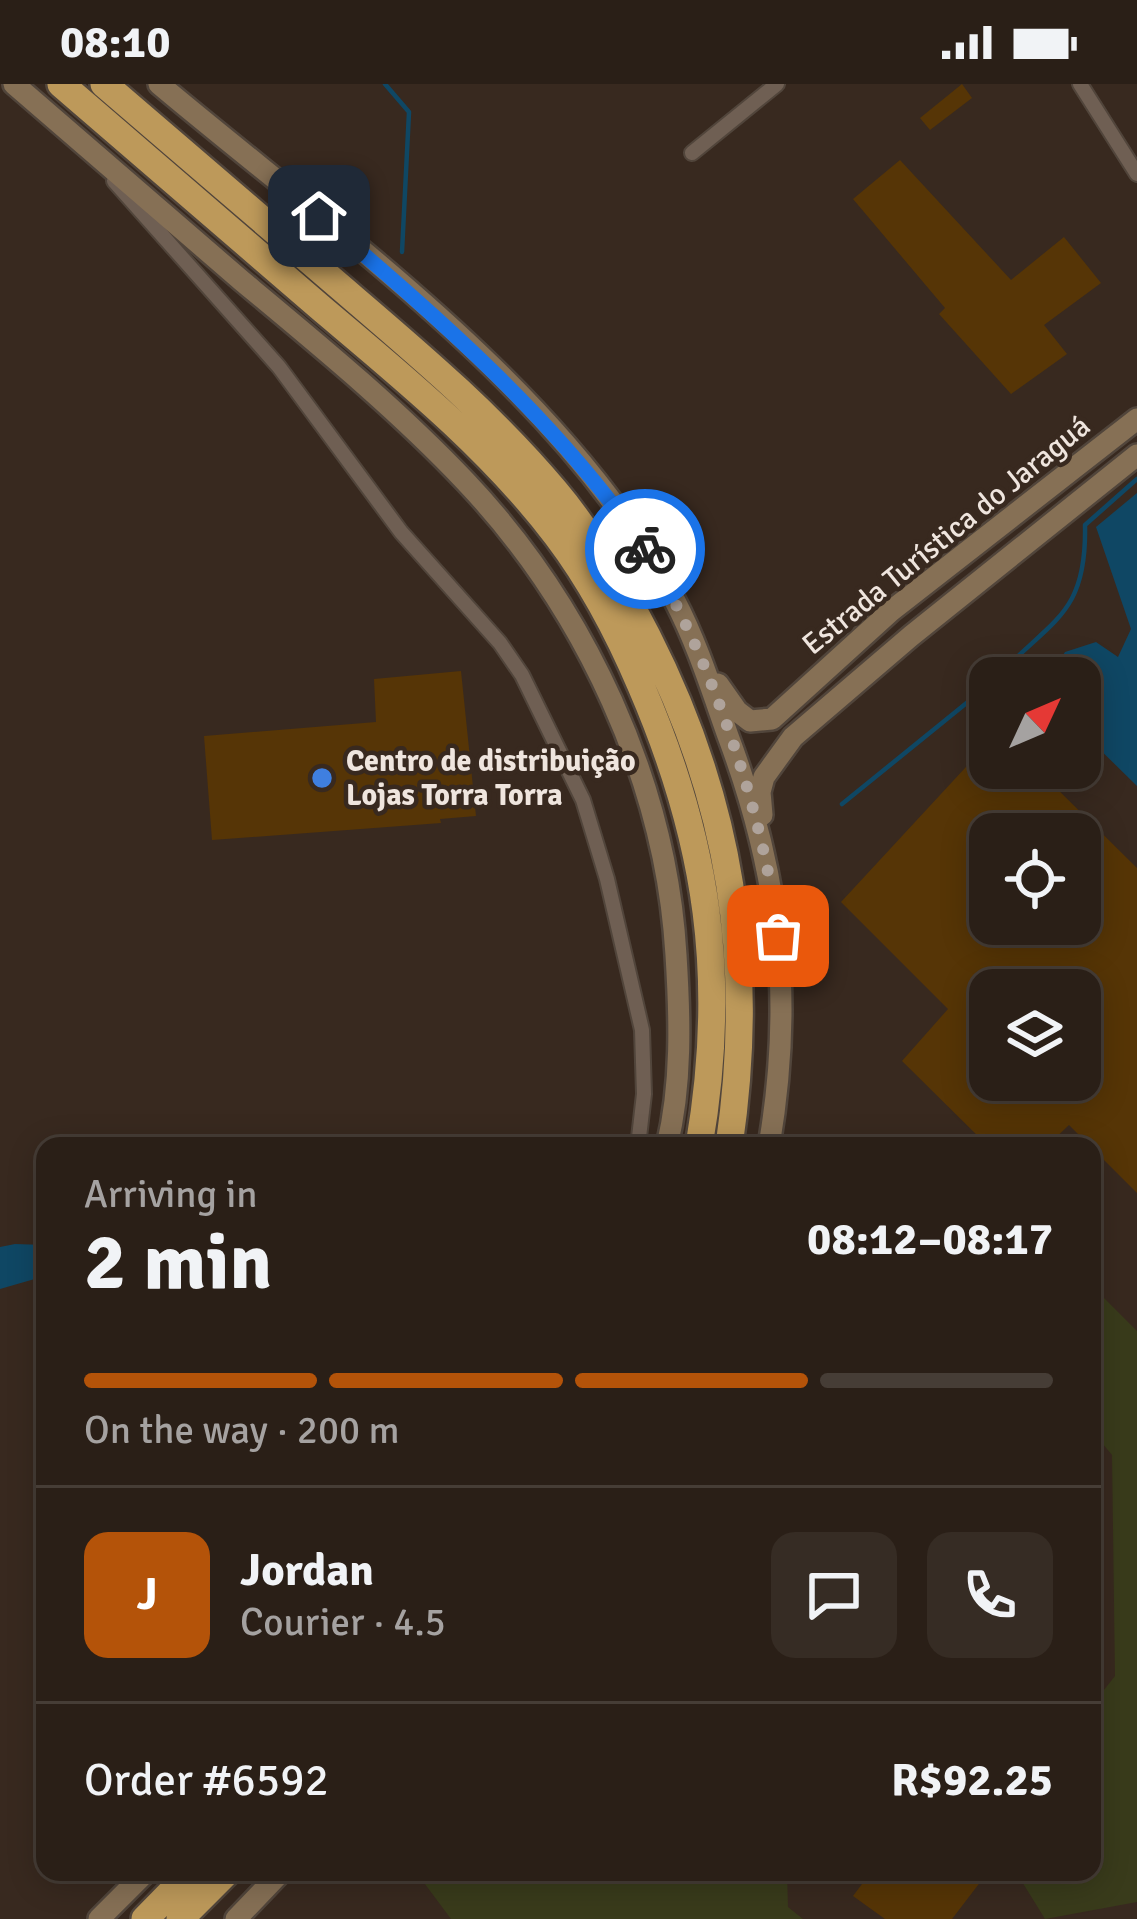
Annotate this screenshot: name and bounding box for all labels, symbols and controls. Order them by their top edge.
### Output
text: 08:10 [60,15,170,70]
pin [268,165,370,267]
icon: home [286,183,352,249]
street label: Estrada Turística do Jaraguá [795,408,1098,663]
courier [585,489,705,609]
icon: bike [612,516,678,582]
north arrow [969,657,1101,789]
map controls [969,657,1101,1101]
place label: Centro de distribuição Lojas Torra Torra [346,743,636,814]
marker: Centro de distribuição Lojas Torra Torra [309,765,335,791]
button: locate [969,813,1101,945]
pin [727,885,829,987]
icon: bag [745,903,811,969]
button: layers [969,969,1101,1101]
text: Arriving in [84,1170,258,1218]
text: 08:12–08:17 [807,1212,1053,1267]
text: 2 min [84,1215,272,1311]
text: On the way · 200 m [84,1406,400,1454]
button: chat [771,1532,897,1658]
button: phone [927,1532,1053,1658]
text: Jordan [240,1543,374,1598]
text: J [136,1567,158,1622]
text: Courier · 4.5 [240,1598,446,1646]
text: Order #6592 [84,1753,329,1808]
text: R$92.25 [891,1753,1053,1808]

